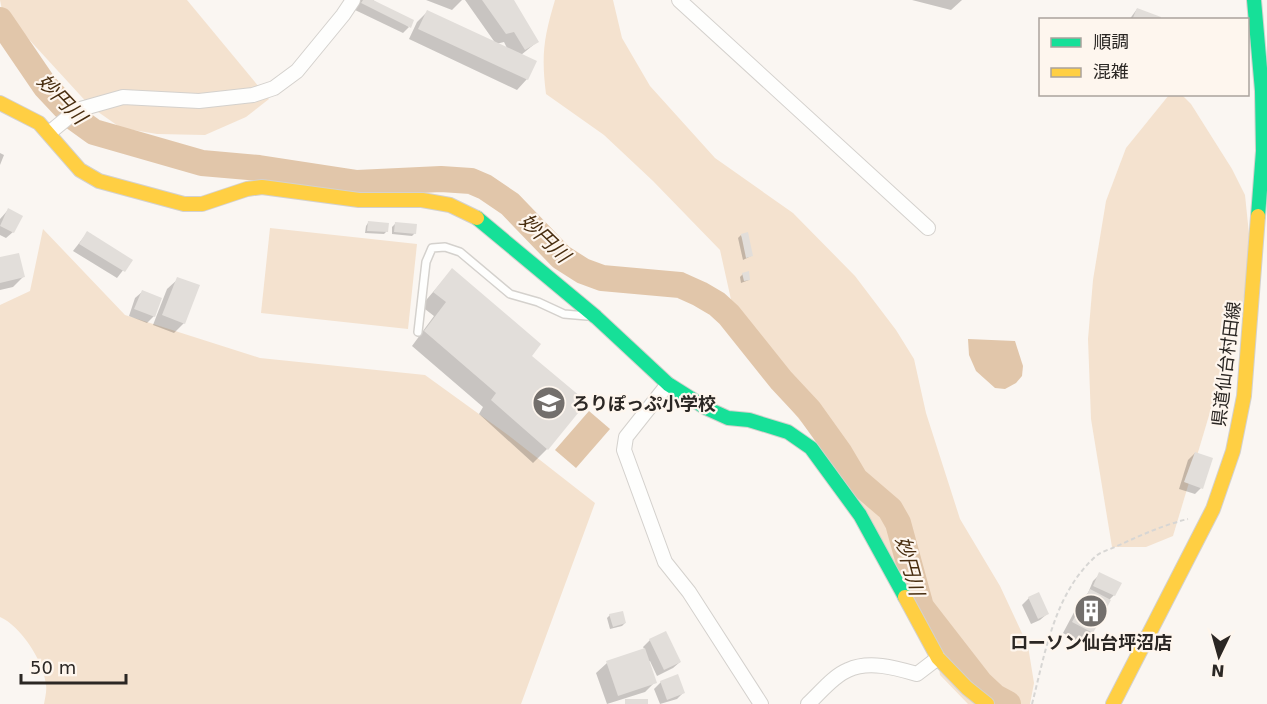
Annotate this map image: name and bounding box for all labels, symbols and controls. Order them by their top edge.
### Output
legend [1039,18,1249,96]
text: 順調 [1093,31,1129,52]
text: 混雑 [1093,61,1129,82]
water label: 妙円川 [33,69,93,130]
water label: 妙円川 [515,209,576,269]
street label: 県道仙台村田線 [1208,300,1244,428]
school or university icon: ろりぽっぷ小学校 [531,385,567,421]
place label: ろりぽっぷ小学校 [572,393,716,414]
water label: 妙円川 [891,534,930,600]
building icon: ローソン仙台坪沼店 [1073,593,1109,629]
north arrow [1189,626,1249,686]
place label: ローソン仙台坪沼店 [1010,632,1172,653]
scale bar [21,647,126,685]
text: 50 m [30,657,76,678]
text: N [1210,660,1225,680]

